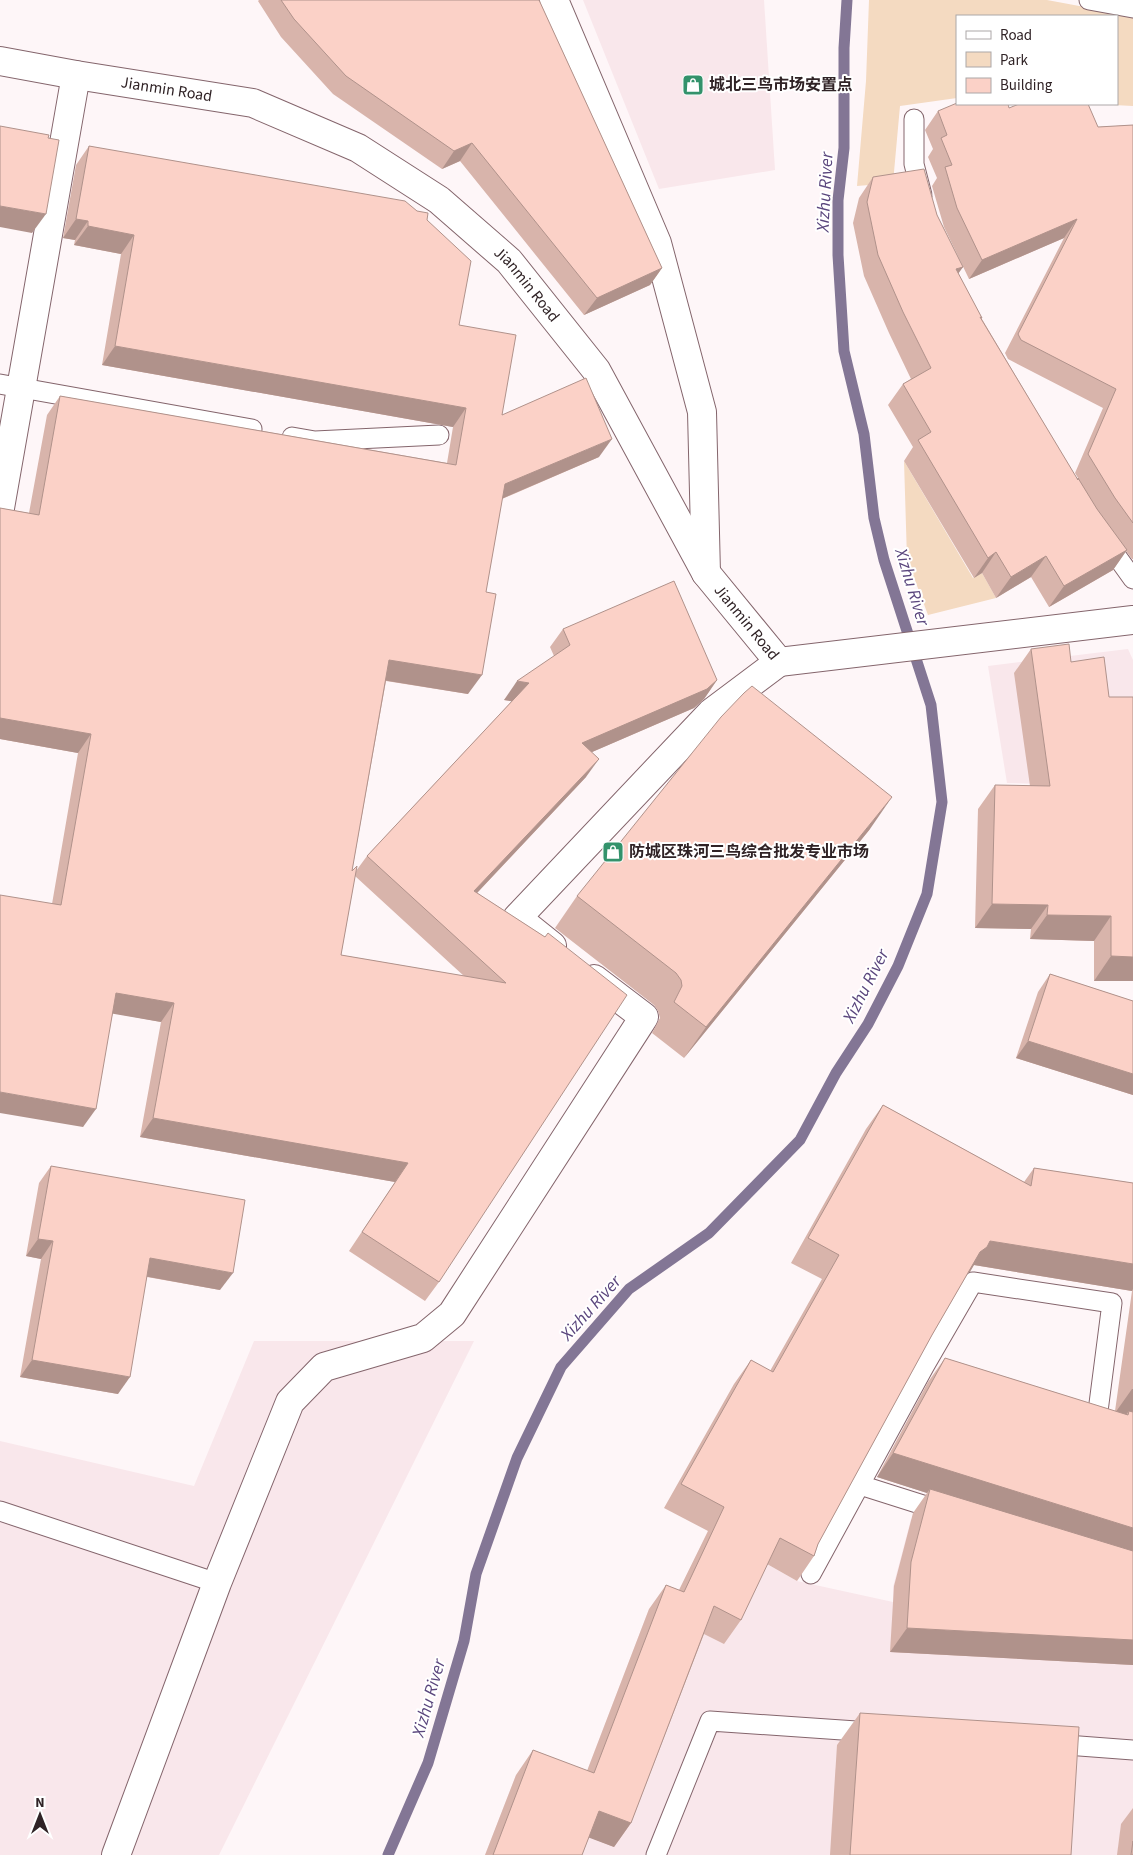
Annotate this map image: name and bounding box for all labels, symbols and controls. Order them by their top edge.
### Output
legend [956,15,1118,105]
text: Road [1000,25,1032,46]
text: Park [1000,50,1029,71]
street label: Jianmin Road [119,71,214,107]
shop icon: 城北三鸟市场安置点 [681,73,705,97]
place label: 城北三鸟市场安置点 [709,74,853,96]
text: Building [1000,75,1053,96]
water label: Xizhu River [810,151,840,234]
street label: Jianmin Road [489,242,564,327]
water label: Xizhu River [888,544,936,630]
street label: Jianmin Road [709,580,784,665]
shop icon: 防城区珠河三鸟综合批发专业市场 [601,840,625,864]
place label: 防城区珠河三鸟综合批发专业市场 [629,841,869,863]
water label: Xizhu River [836,944,896,1028]
water label: Xizhu River [554,1269,628,1347]
water label: Xizhu River [406,1655,452,1741]
north arrow [15,1790,65,1840]
text: N [35,1793,45,1813]

